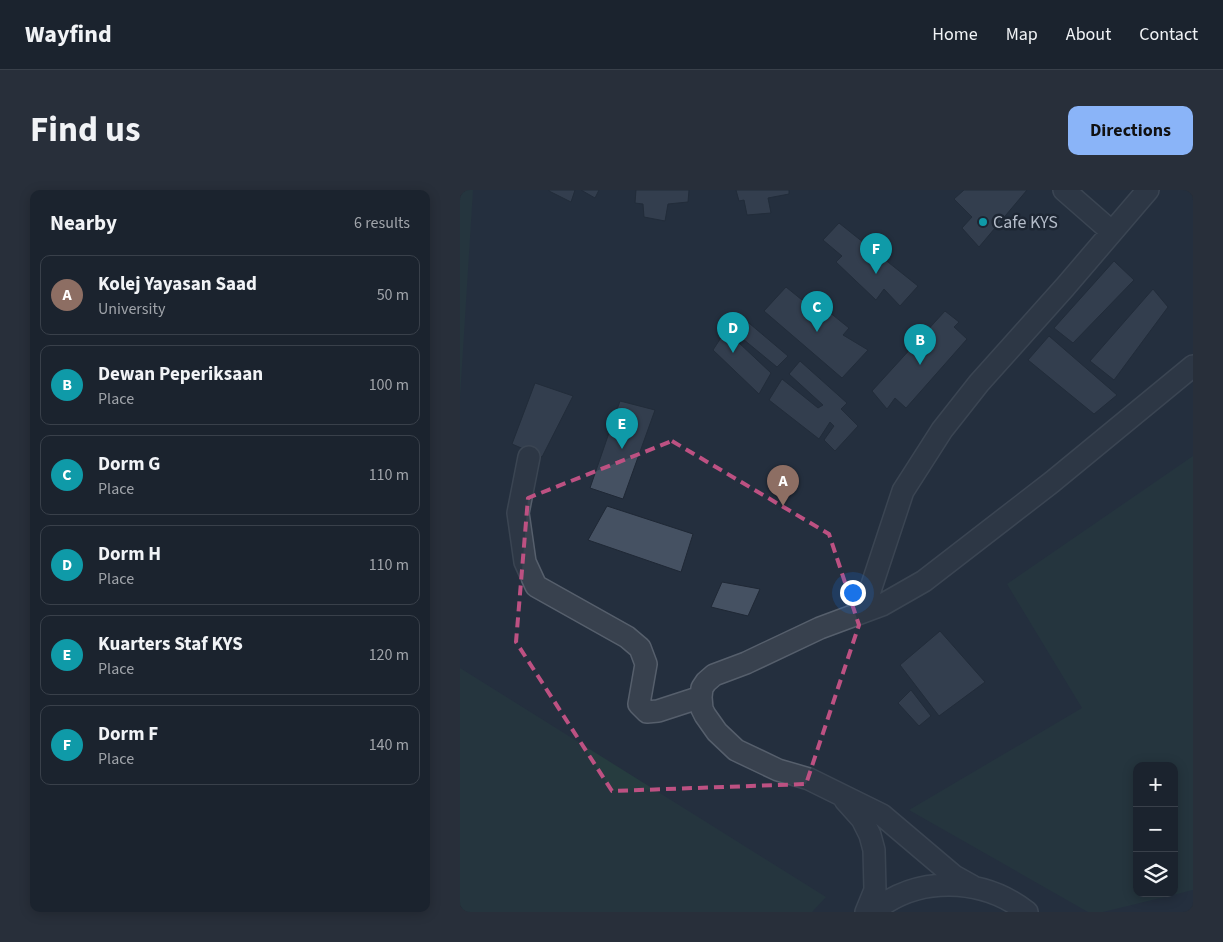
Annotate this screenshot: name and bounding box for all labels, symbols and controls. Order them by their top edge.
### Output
text: Wayfind [25,17,112,52]
text: Home [932,22,978,47]
text: Map [1006,22,1038,47]
text: About [1066,22,1111,47]
text: Contact [1139,22,1198,47]
text: Find us [30,105,140,155]
button: Directions [1068,106,1193,155]
text: Nearby [50,208,117,238]
place label: Cafe KYS [993,210,1058,235]
text: 6 results [354,212,410,234]
marker: Cafe KYS [977,216,989,228]
pin: F [860,233,892,274]
text: Kolej Yayasan Saad [98,271,257,298]
text: A [62,284,72,306]
text: 50 m [377,284,409,306]
pin: C [801,291,833,332]
text: University [98,298,165,320]
pin: D [717,312,749,353]
pin: B [904,324,936,365]
text: Dewan Peperiksaan [98,361,263,388]
text: B [62,374,72,396]
text: 100 m [369,374,409,396]
text: Place [98,388,134,410]
pin: E [606,408,638,449]
text: Dorm G [98,451,160,478]
text: C [62,464,72,486]
text: 110 m [369,464,409,486]
pin: A [767,465,799,506]
text: Place [98,478,134,500]
text: Dorm H [98,541,161,568]
text: D [62,554,72,576]
text: 110 m [369,554,409,576]
text: Place [98,568,134,590]
your location [840,580,866,606]
text: Kuarters Staf KYS [98,631,243,658]
text: E [63,644,71,666]
text: 120 m [369,644,409,666]
text: Place [98,658,134,680]
text: Dorm F [98,721,158,748]
text: F [63,734,71,756]
text: 140 m [369,734,409,756]
text: Place [98,748,134,770]
map controls [1133,762,1178,897]
button: + [1133,762,1178,807]
button: − [1133,807,1178,852]
button: layers [1133,852,1178,897]

